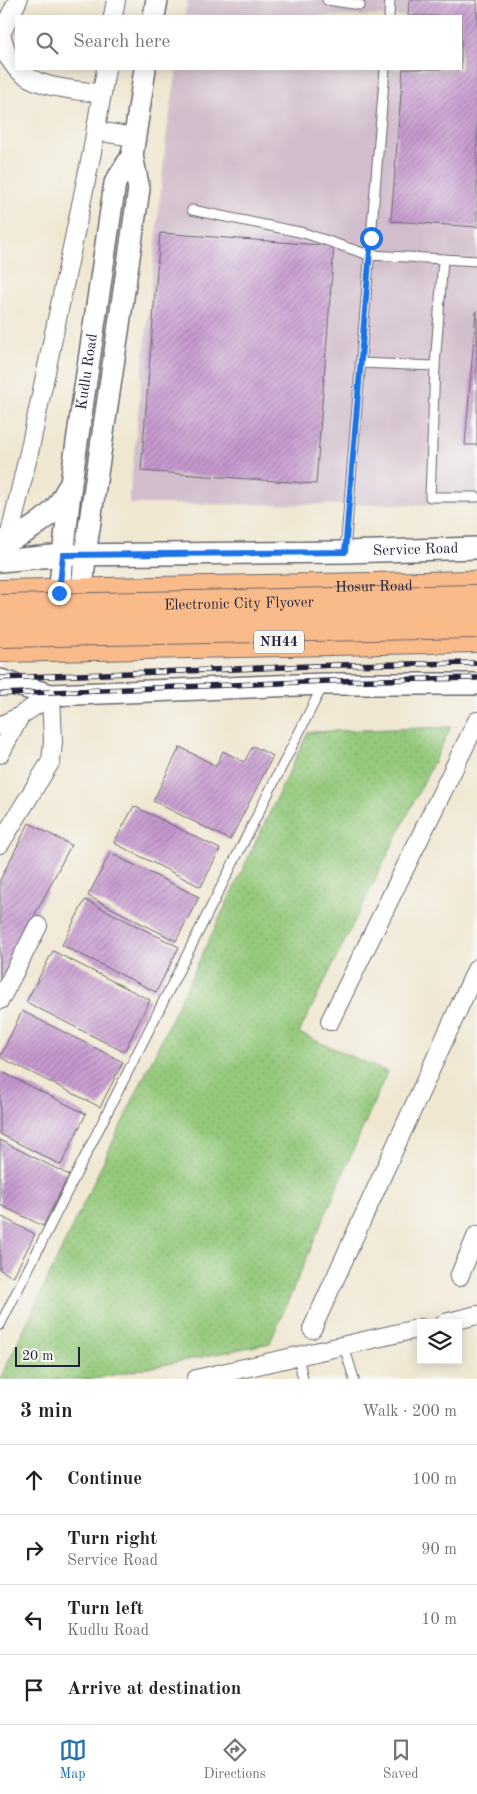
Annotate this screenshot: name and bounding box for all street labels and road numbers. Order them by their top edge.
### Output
street label: Kudlu Road [74,333,100,411]
street label: Service Road [373,541,459,559]
street label: Hosur Road [335,579,413,595]
street label: Electronic City Flyover [164,595,314,613]
road number: NH44 [254,630,304,654]

